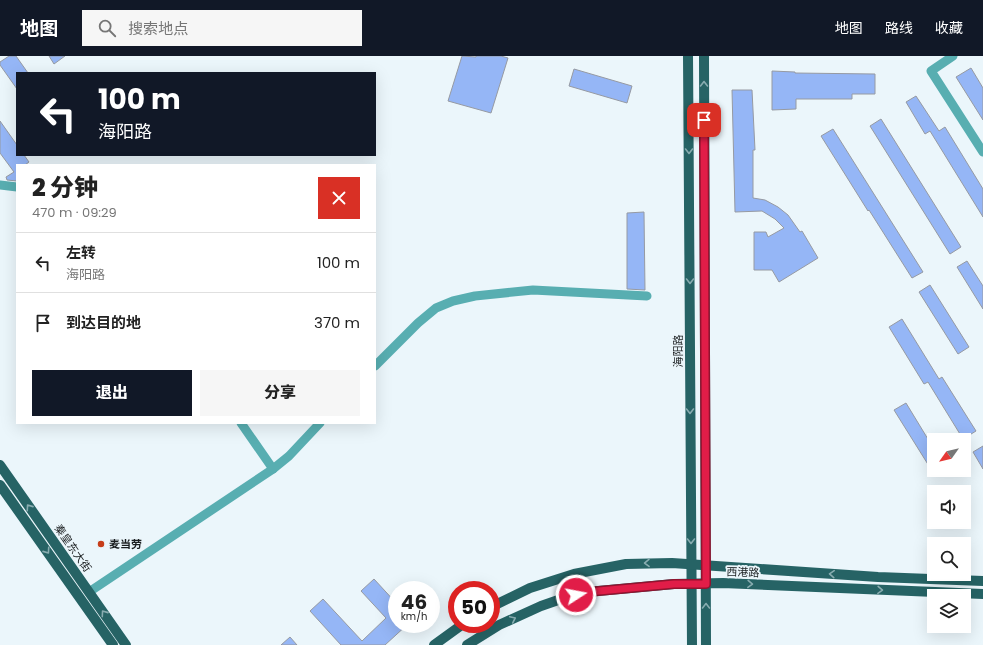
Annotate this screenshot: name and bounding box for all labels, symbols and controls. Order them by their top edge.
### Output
search box [82,10,362,46]
text: 地图 [20,15,58,42]
icon: search [96,17,118,39]
text: 搜索地点 [128,18,188,39]
text: 地图 [835,18,863,38]
text: 路线 [885,18,913,38]
text: 收藏 [935,18,963,38]
text: 100 m [98,80,181,119]
one-way arrow [700,81,708,87]
icon: left [32,88,84,140]
pin [687,103,721,137]
icon: arrive [693,109,715,131]
text: 海阳路 [98,119,152,144]
one-way arrow [685,148,693,154]
text: 2 分钟 [32,171,98,204]
button: close [318,177,360,219]
text: 470 m · 09:29 [32,203,117,222]
text: 左转 [66,242,96,263]
icon: left [32,252,54,274]
text: 100 m [317,252,360,273]
text: 海阳路 [66,265,105,284]
one-way arrow [686,278,694,284]
icon: arrive [32,312,54,334]
text: 到达目的地 [66,312,141,333]
text: 370 m [314,312,360,333]
street label: 海阳路 [670,335,686,368]
button: 退出 [32,370,192,416]
button: 分享 [200,370,360,416]
one-way arrow [686,408,694,414]
north arrow [927,433,971,477]
map controls [927,433,971,633]
button: sound [927,485,971,529]
one-way arrow [27,504,34,511]
street label: 秦皇东大街 [51,521,95,575]
place label: 麦当劳 [109,536,142,552]
button: search [927,537,971,581]
one-way arrow [687,538,695,544]
marker: 麦当劳 [96,539,106,549]
one-way arrow [42,547,50,554]
one-way arrow [644,559,650,567]
street label: 西港路 [726,563,760,581]
one-way arrow [829,569,835,578]
position arrow [555,574,597,616]
one-way arrow [747,580,753,588]
speed limit sign: 50 [448,581,500,633]
one-way arrow [877,585,883,594]
text: 46 [401,588,427,616]
button: layers [927,589,971,633]
one-way arrow [702,603,710,609]
text: km/h [401,609,427,624]
one-way arrow [101,610,109,617]
one-way arrow [509,616,516,624]

